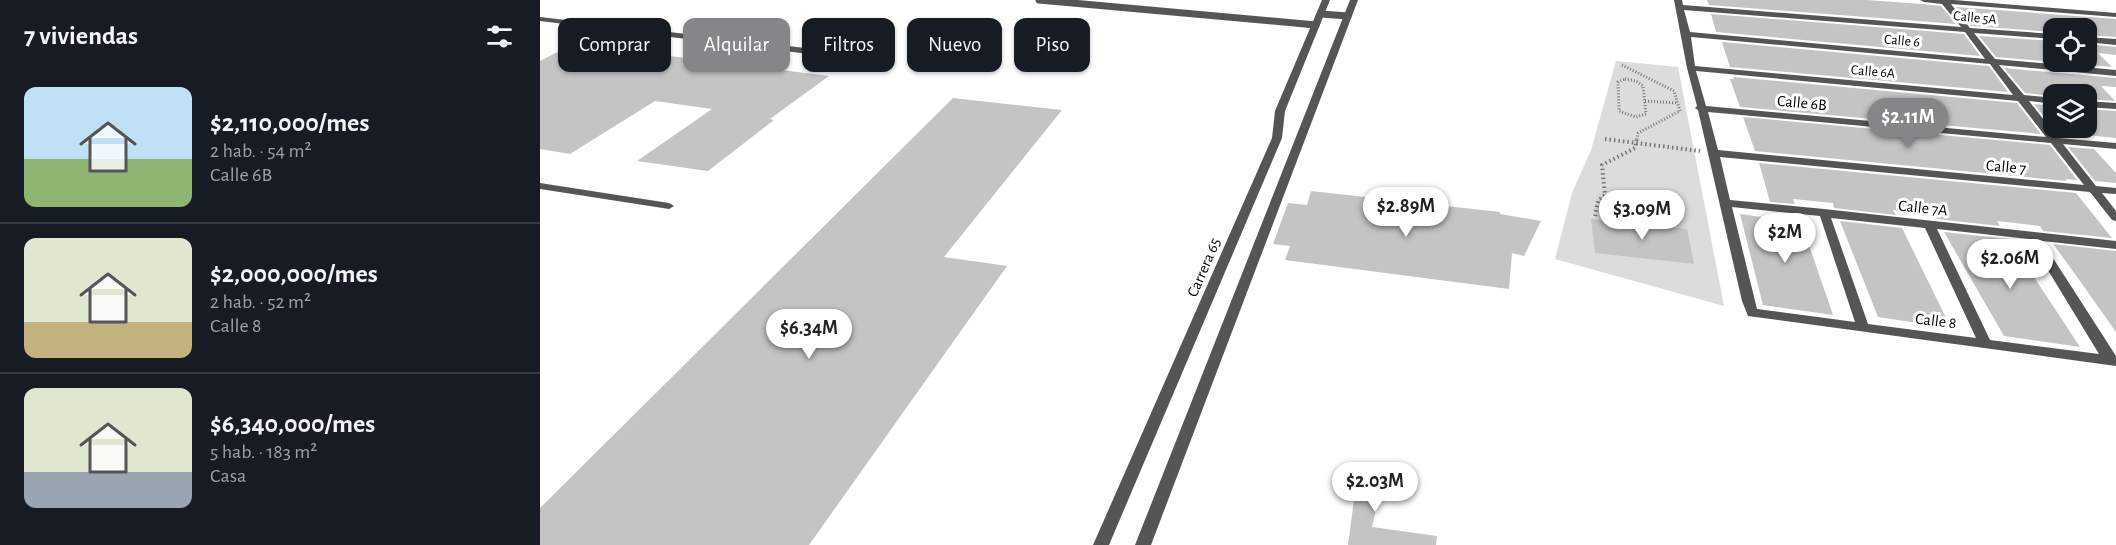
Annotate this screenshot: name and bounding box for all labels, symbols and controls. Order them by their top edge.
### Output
street label: Calle 5A [1953,9,1997,27]
chip: Comprar [558,18,671,72]
chip: Alquilar [683,18,790,72]
chip: Filtros [802,18,895,72]
chip: Nuevo [907,18,1002,72]
chip: Piso [1014,18,1090,72]
map controls [2043,18,2097,138]
button: locate [2043,18,2097,72]
icon: filters [483,20,516,53]
text: 7 viviendas [24,23,138,49]
street label: Calle 6 [1883,32,1920,50]
street label: Calle 6A [1850,63,1895,81]
button: layers [2043,84,2097,138]
street label: Calle 6B [1776,93,1827,113]
pin: $2.11M [1859,98,1957,149]
text: $2.11M [1881,107,1935,127]
text: $2,110,000/mes [210,110,369,136]
icon: home [72,111,144,183]
text: 2 hab. · 54 m² [210,141,311,161]
street label: Calle 7 [1985,157,2027,177]
text: Calle 6B [210,165,272,185]
pin: $2.89M [1357,187,1455,238]
pin: $3.09M [1593,190,1691,241]
text: $2.89M [1377,196,1435,216]
street label: Calle 7A [1897,197,1948,219]
text: $3.09M [1613,199,1671,219]
pin: $2M [1756,213,1814,264]
text: $2M [1768,222,1802,242]
street label: Carrera 65 [1184,235,1223,299]
pin: $2.06M [1961,239,2059,290]
text: $2.06M [1980,248,2040,268]
text: $2,000,000/mes [210,261,378,287]
icon: home [72,262,144,334]
text: 2 hab. · 52 m² [210,292,311,312]
pin: $6.34M [760,309,858,360]
street label: Calle 8 [1914,311,1957,331]
text: Calle 8 [210,316,262,336]
text: $6.34M [780,318,838,338]
text: $6,340,000/mes [210,411,375,437]
icon: home [72,412,144,484]
text: 5 hab. · 183 m² [210,442,317,462]
pin: $2.03M [1326,462,1424,513]
text: Casa [210,466,246,486]
text: $2.03M [1346,471,1404,491]

